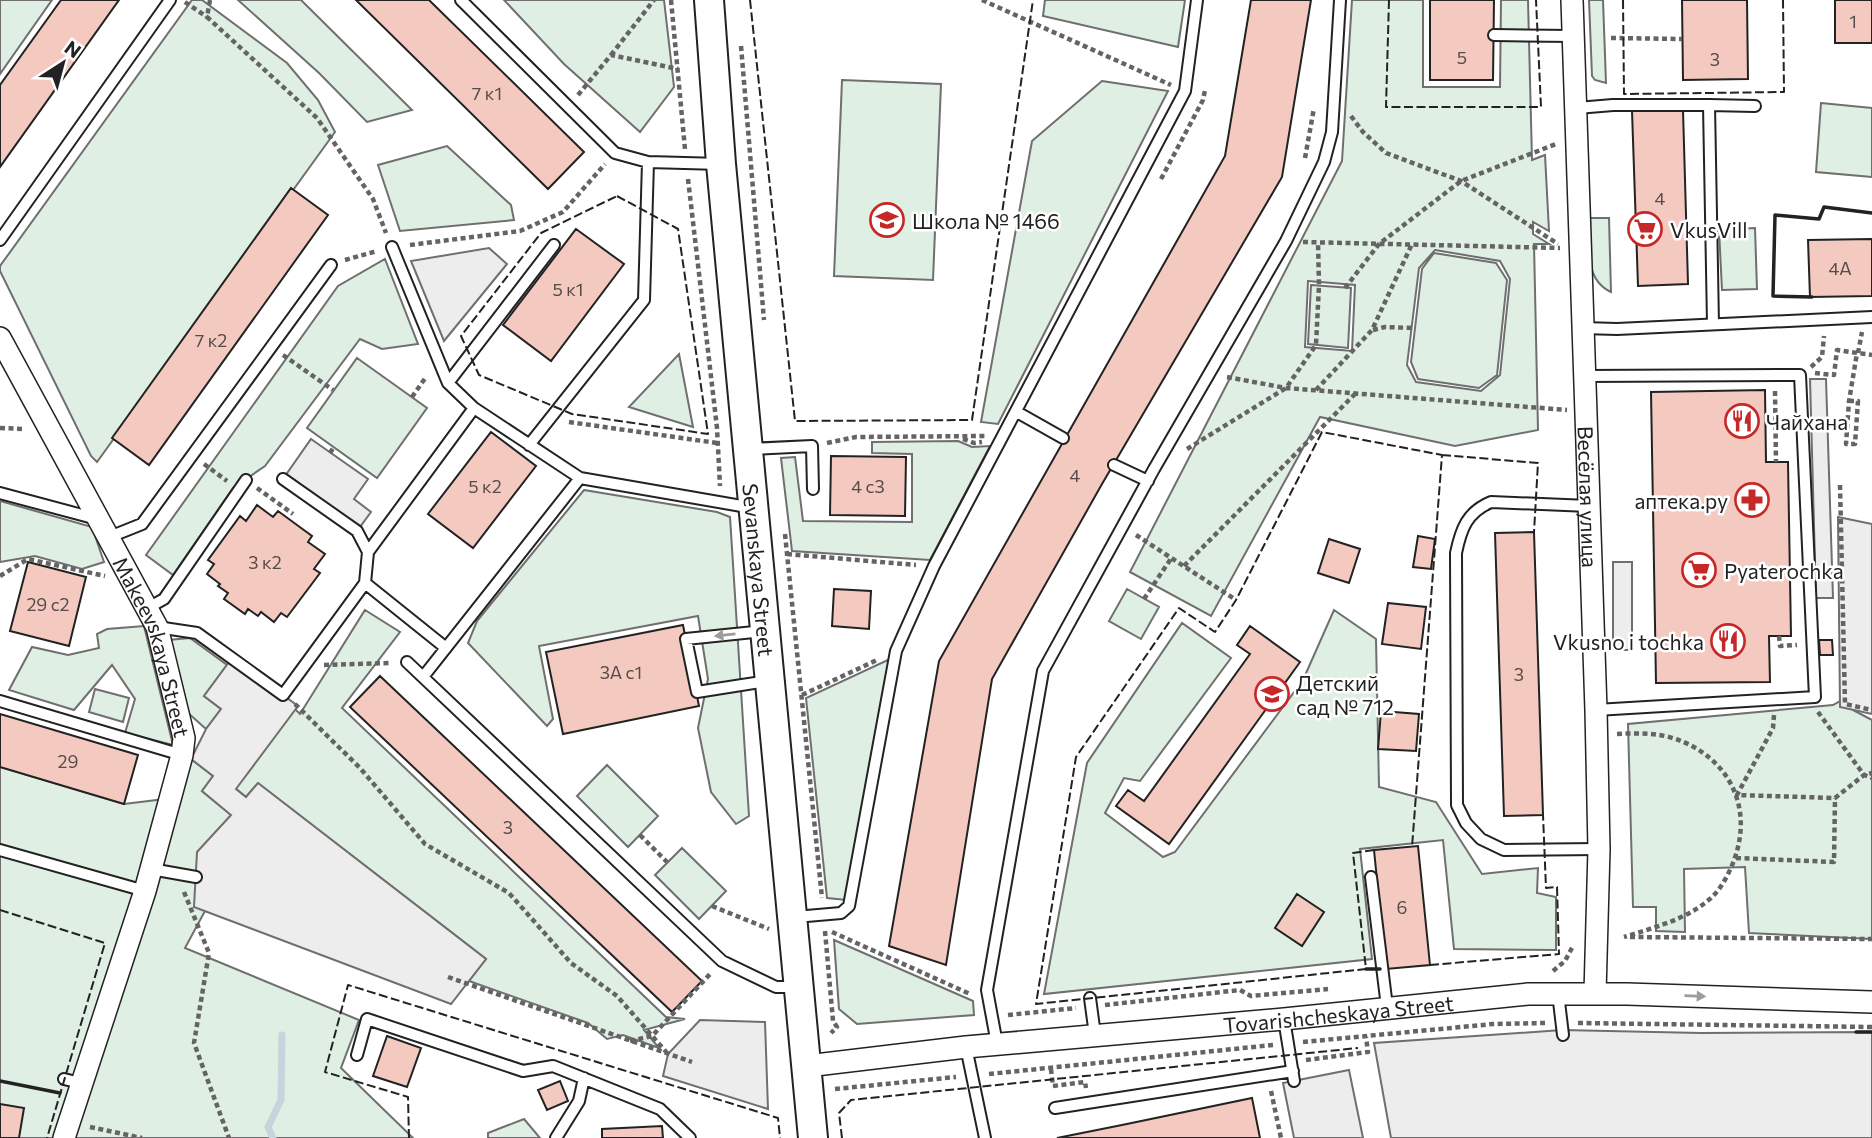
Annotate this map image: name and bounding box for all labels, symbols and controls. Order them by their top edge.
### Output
house number: 1 [1849,10,1857,32]
north arrow [28,28,98,98]
text: N [61,35,86,62]
house number: 5 [1457,46,1467,68]
house number: 3 [1710,48,1720,70]
house number: 7 к1 [472,82,502,104]
house number: 4 [1655,187,1666,209]
school or university icon: Школа № 1466 [868,201,906,239]
place label: Школа № 1466 [912,208,1060,233]
supermarket icon: VkusVill [1626,210,1664,248]
place label: VkusVill [1670,217,1748,242]
house number: 4А [1828,257,1852,279]
house number: 5 к1 [552,278,584,300]
house number: 7 к2 [195,329,227,351]
restaurant icon: Чайхана [1723,402,1761,440]
place label: Чайхана [1766,409,1848,434]
street label: Весёлая улица [1574,425,1604,568]
house number: 4 [1070,464,1081,486]
house number: 5 к2 [468,475,502,497]
house number: 4 с3 [851,475,885,497]
pharmacy icon: аптека.ру [1733,481,1771,519]
street label: Sevanskaya Street [739,482,780,657]
place label: аптека.ру [1634,488,1728,513]
house number: 3 к2 [248,551,282,573]
supermarket icon: Pyaterochka [1680,551,1718,589]
street label: Makeevskaya Street [109,552,196,739]
place label: Pyaterochka [1724,558,1844,583]
house number: 29 с2 [26,593,70,615]
restaurant icon: Vkusno i tochka [1709,622,1747,660]
place label: Vkusno i tochka [1553,629,1704,654]
one-way arrow [714,630,736,641]
house number: 3А с1 [600,661,642,683]
house number: 3 [1514,663,1524,685]
place label: Детский сад № 712 [1296,670,1394,719]
school or university icon: Детский сад № 712 [1253,675,1291,713]
house number: 29 [58,750,78,772]
house number: 3 [503,816,513,838]
house number: 6 [1397,896,1407,918]
street label: Tovarishcheskaya Street [1222,989,1455,1037]
one-way arrow [1685,991,1707,1002]

